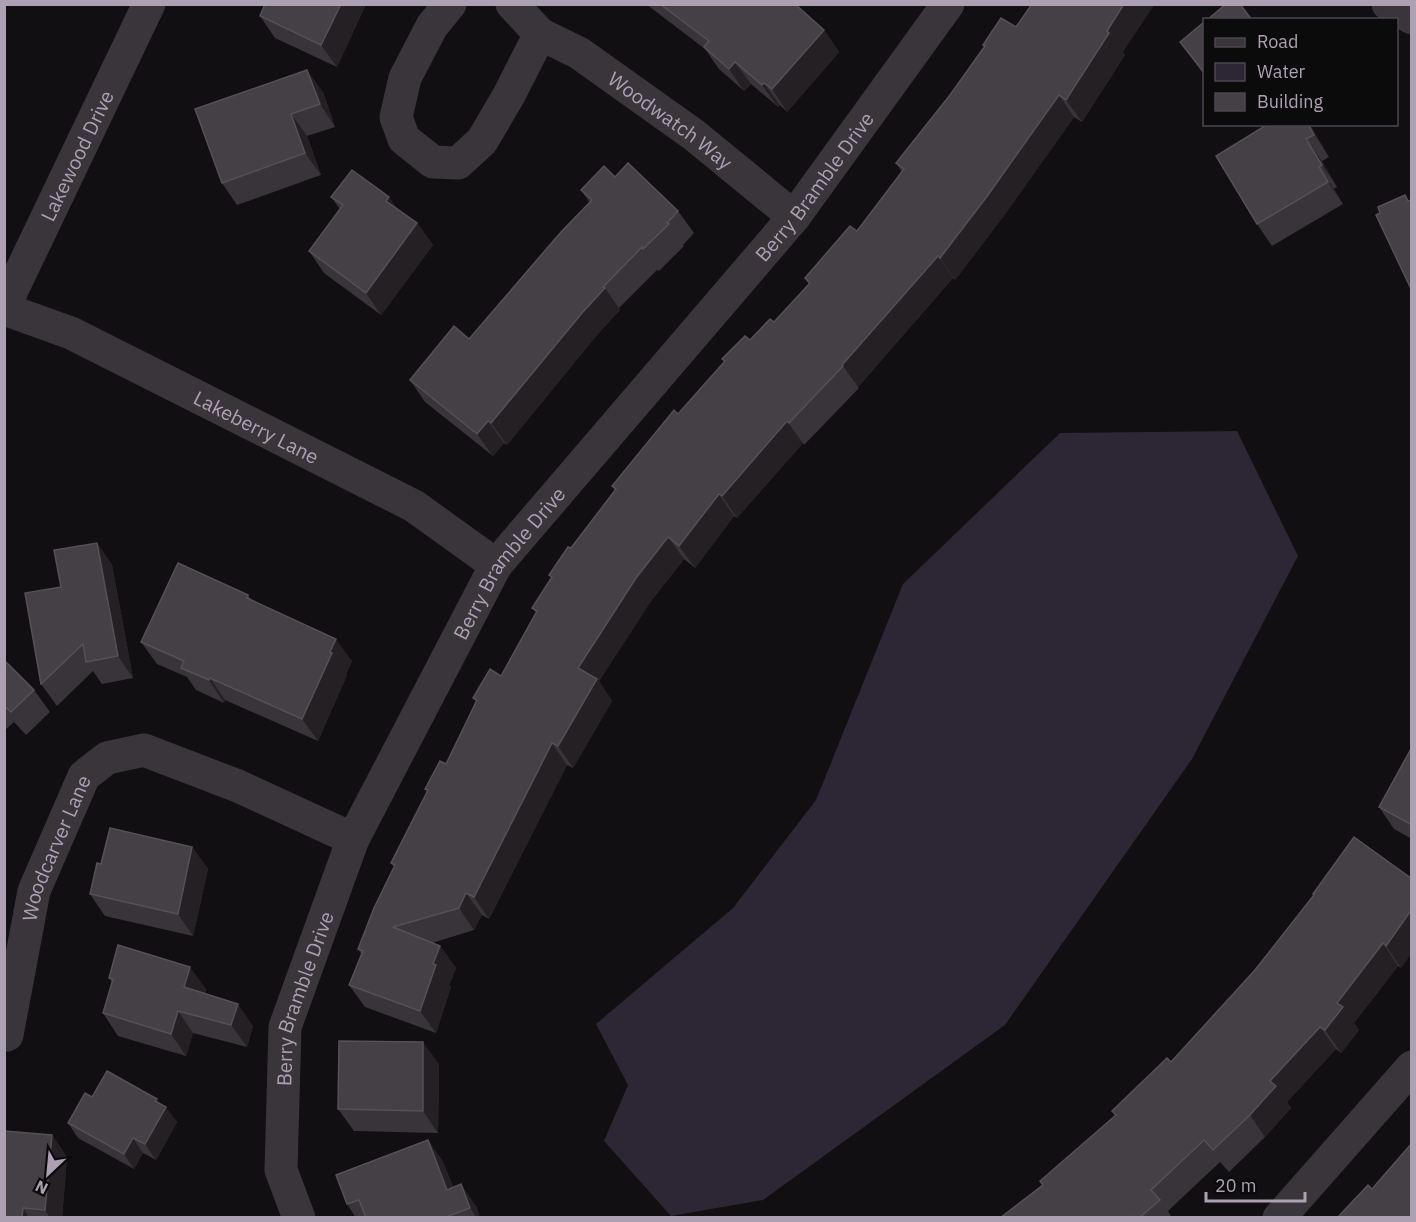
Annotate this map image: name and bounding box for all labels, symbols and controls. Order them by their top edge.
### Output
legend [1203,18,1398,126]
text: Road [1257,30,1298,53]
text: Water [1257,60,1306,83]
street label: Woodwatch Way [603,65,739,175]
street label: Lakewood Drive [34,85,119,225]
text: Building [1257,90,1324,113]
street label: Berry Bramble Drive [749,106,879,267]
street label: Lakeberry Lane [189,384,324,470]
street label: Berry Bramble Drive [446,481,571,644]
street label: Woodcarver Lane [15,771,96,923]
street label: Berry Bramble Drive [270,907,339,1086]
north arrow [18,1144,78,1204]
scale bar [1206,1165,1305,1203]
text: 20 m [1215,1174,1257,1197]
text: N [32,1176,51,1199]

